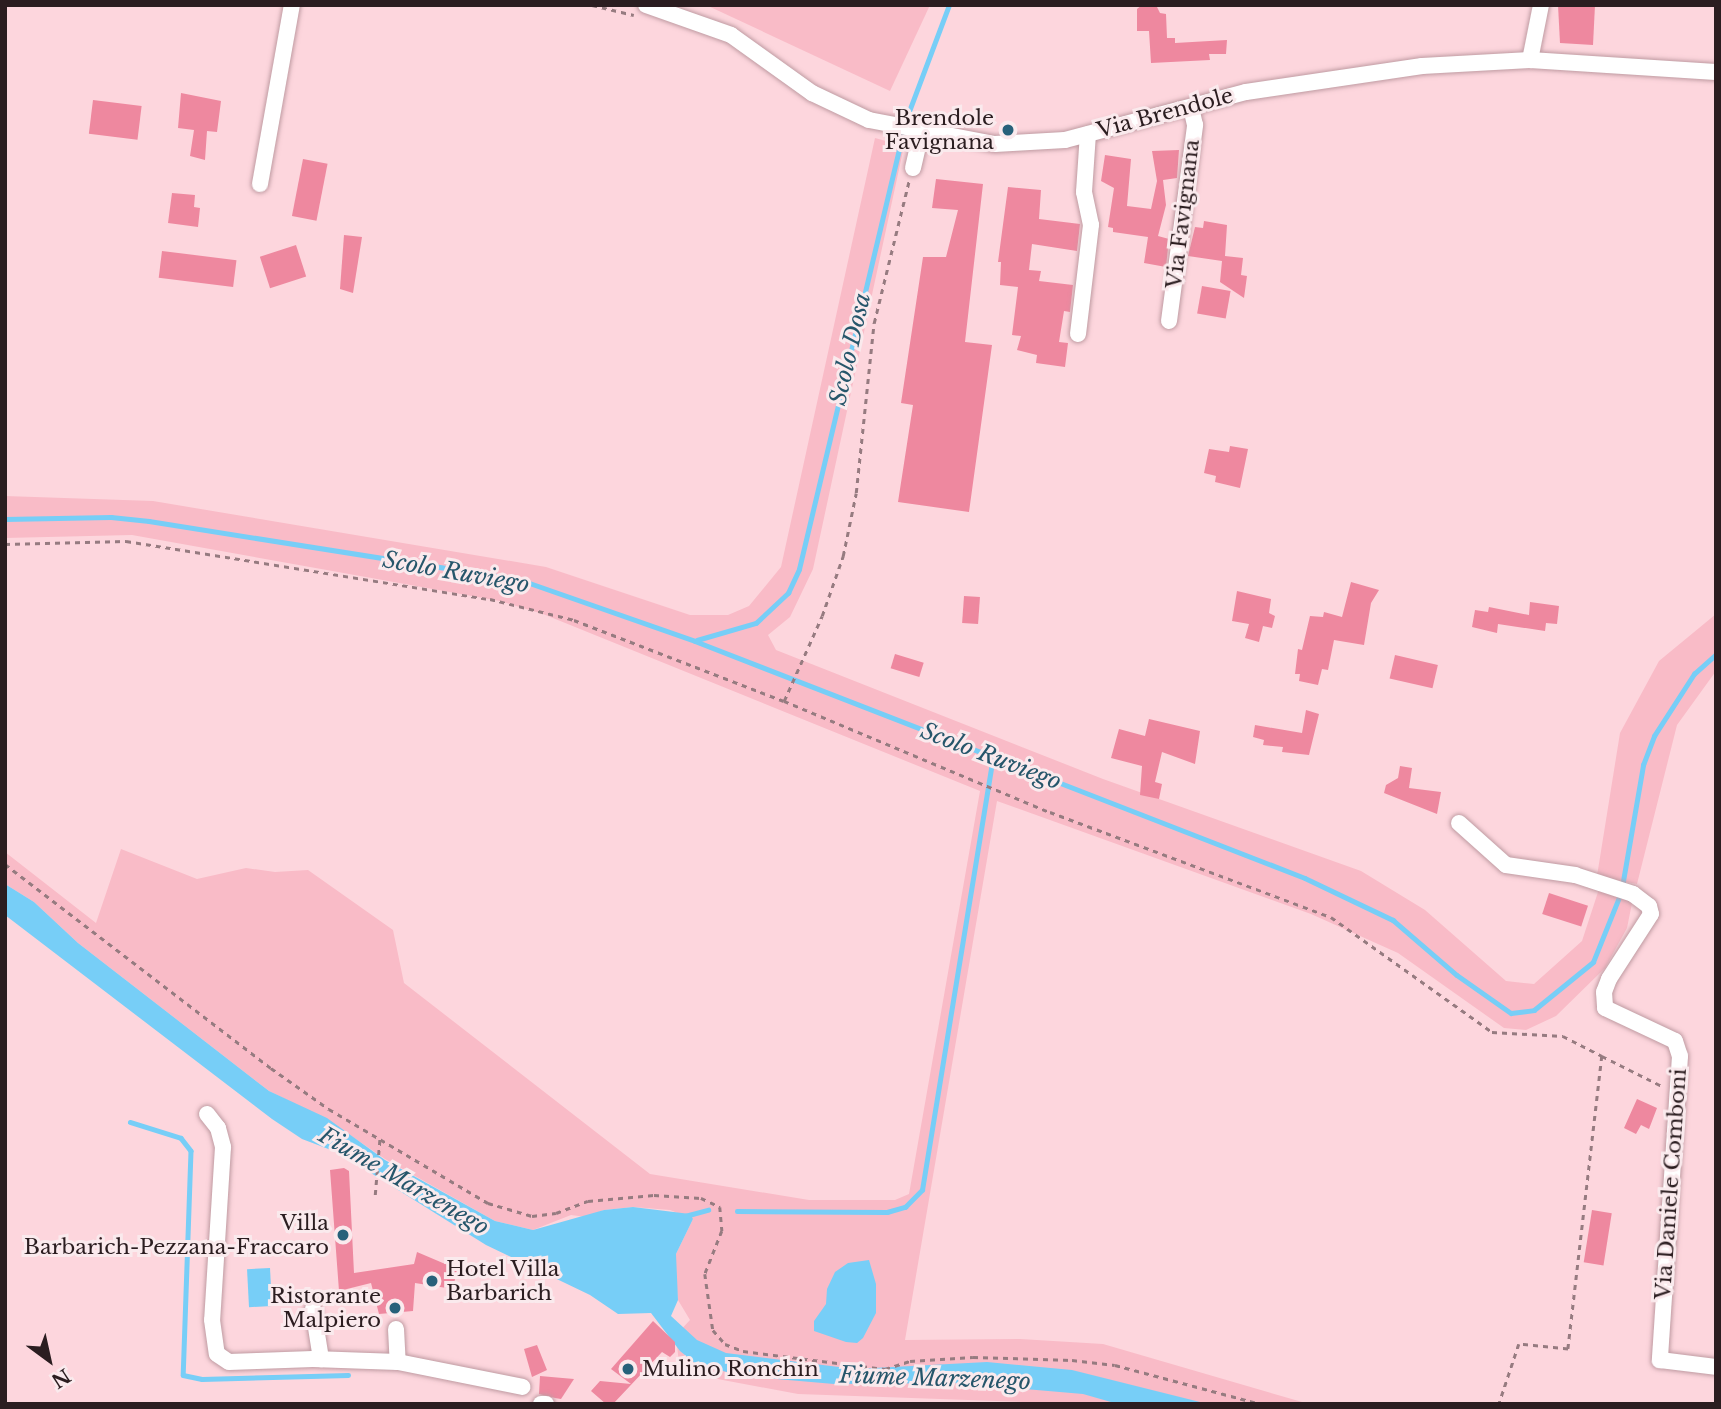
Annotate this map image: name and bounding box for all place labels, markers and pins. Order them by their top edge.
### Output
place label: Brendole Favignana [885,105,994,155]
marker: Brendole Favignana [1000,122,1016,138]
place label: Villa Barbarich-Pezzana-Fraccaro [24,1210,329,1260]
marker: Villa Barbarich-Pezzana-Fraccaro [335,1227,351,1243]
place label: Hotel Villa Barbarich [446,1256,560,1306]
marker: Hotel Villa Barbarich [424,1273,440,1289]
place label: Ristorante Malpiero [270,1283,381,1333]
marker: Ristorante Malpiero [387,1300,403,1316]
place label: Mulino Ronchin [642,1356,819,1382]
marker: Mulino Ronchin [620,1361,636,1377]

